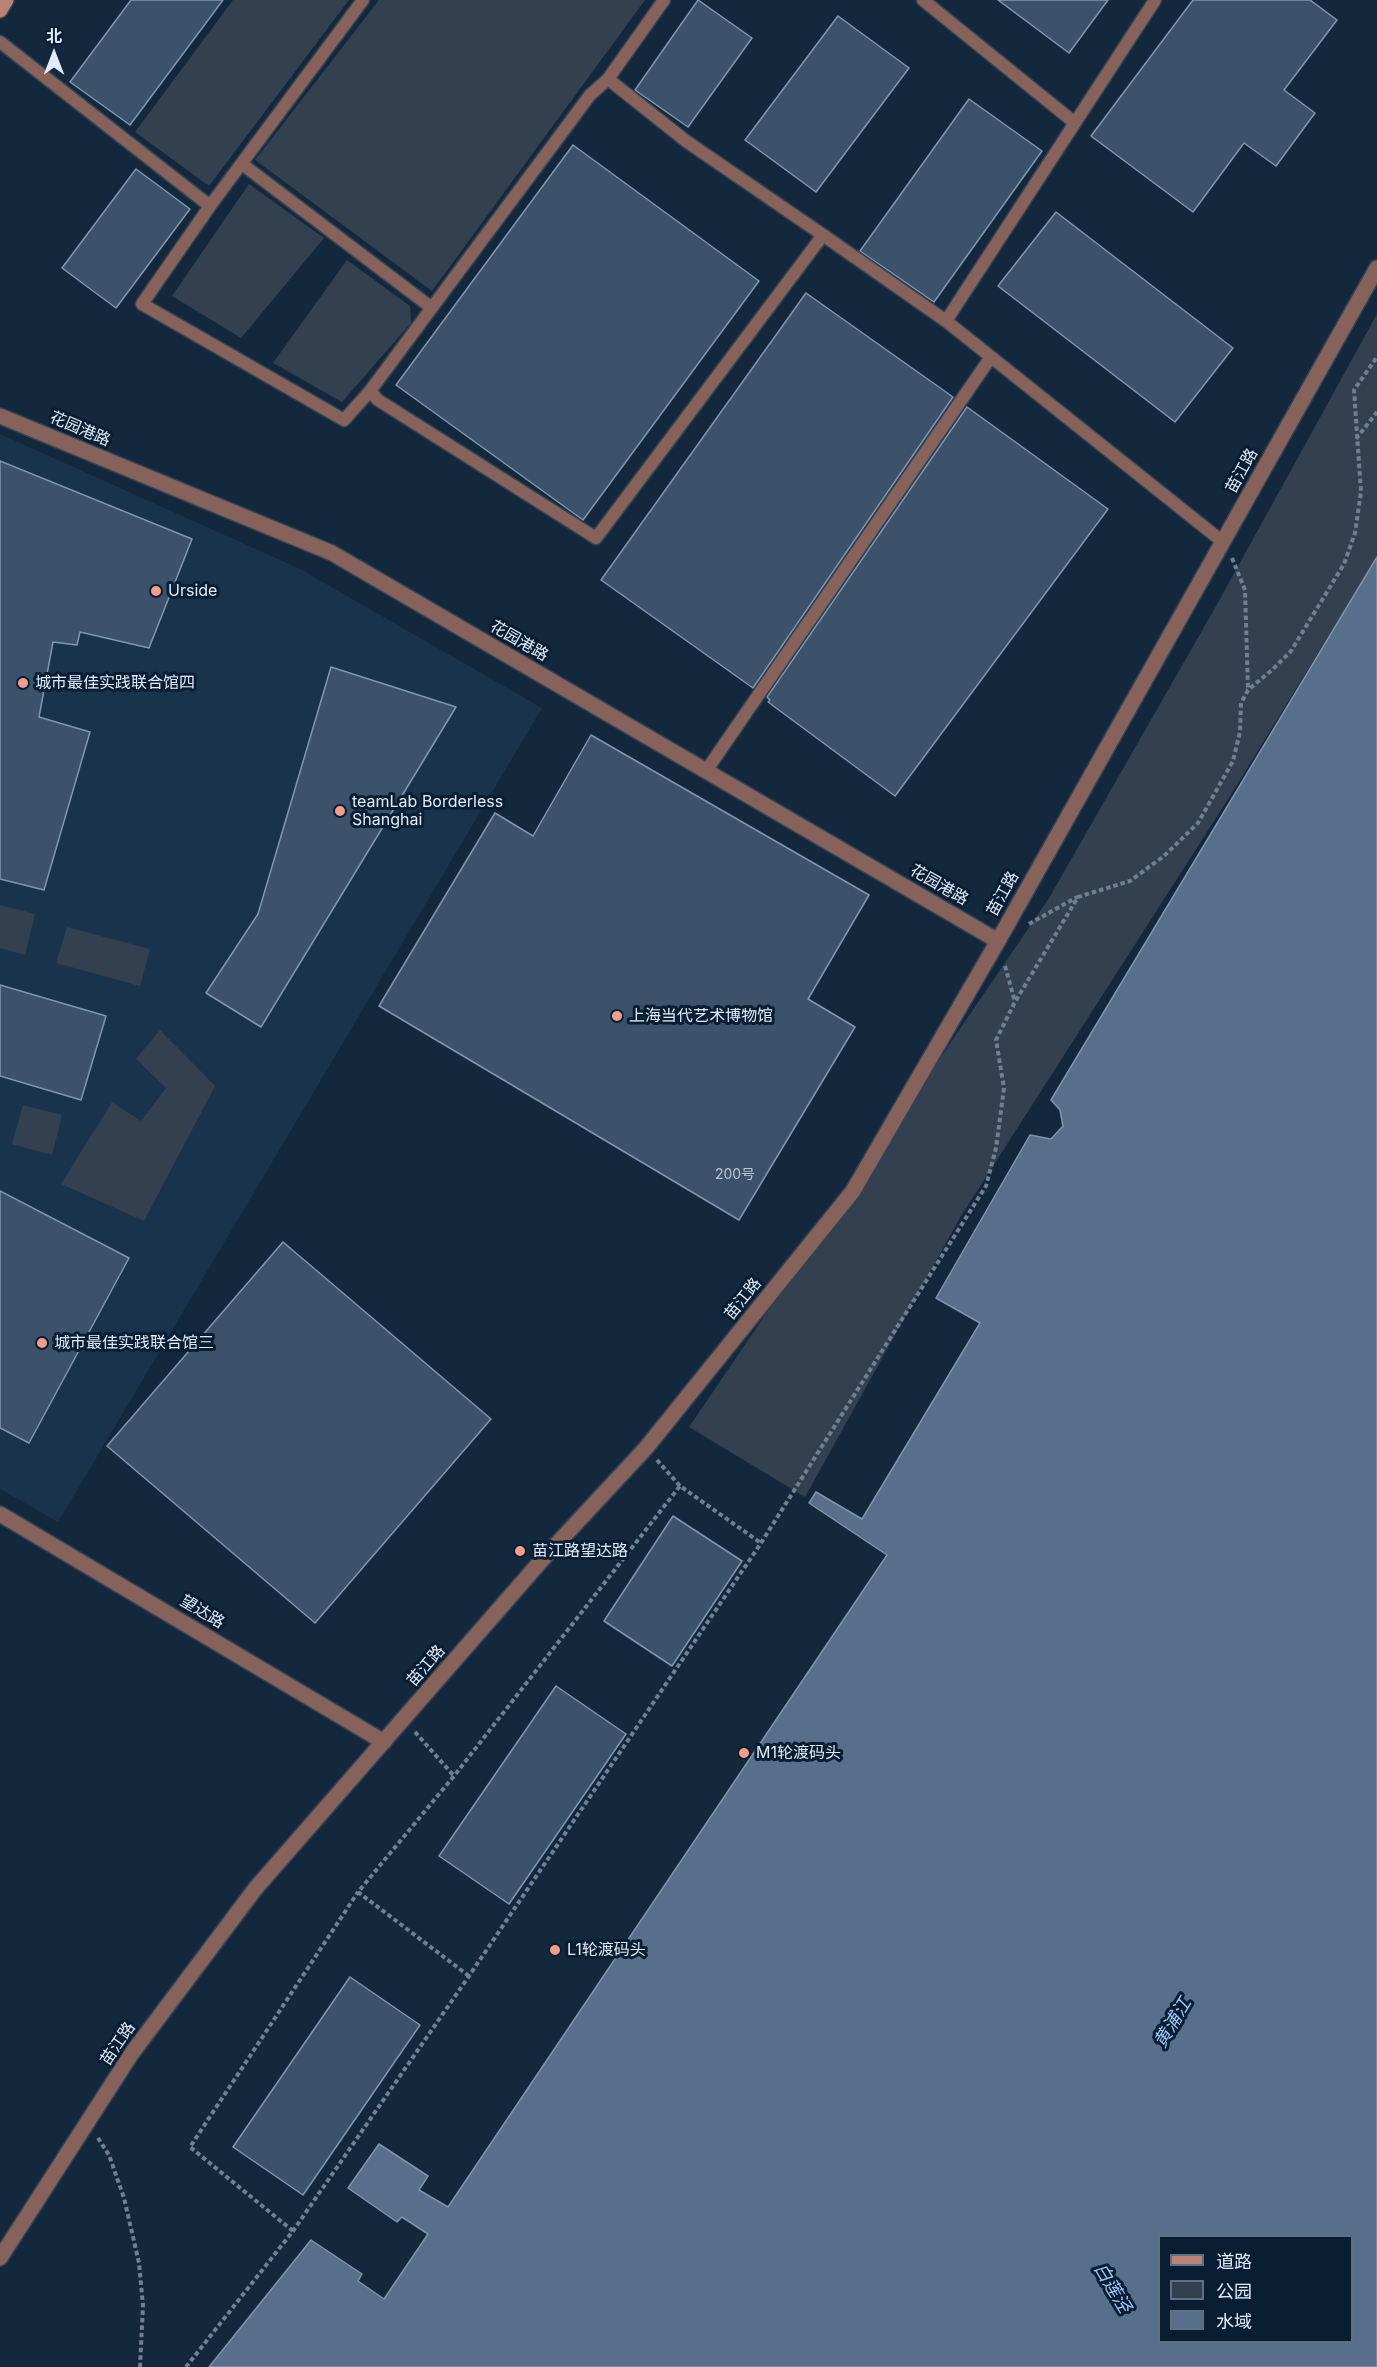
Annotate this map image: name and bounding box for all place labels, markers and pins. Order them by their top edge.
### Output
place label: Urside [168,581,217,601]
marker: Urside [149,584,163,598]
place label: 城市最佳实践联合馆四 [35,673,195,693]
marker: 城市最佳实践联合馆四 [16,676,30,690]
place label: teamLab Borderless Shanghai [352,792,503,830]
marker: teamLab Borderless Shanghai [333,804,347,818]
place label: 上海当代艺术博物馆 [629,1006,773,1026]
marker: 上海当代艺术博物馆 [610,1009,624,1023]
place label: 城市最佳实践联合馆三 [54,1333,214,1353]
marker: 城市最佳实践联合馆三 [35,1336,49,1350]
place label: 苗江路望达路 [532,1541,628,1561]
marker: 苗江路望达路 [513,1544,527,1558]
place label: M1轮渡码头 [756,1743,841,1763]
marker: M1轮渡码头 [737,1746,751,1760]
place label: L1轮渡码头 [567,1940,646,1960]
marker: L1轮渡码头 [548,1943,562,1957]

